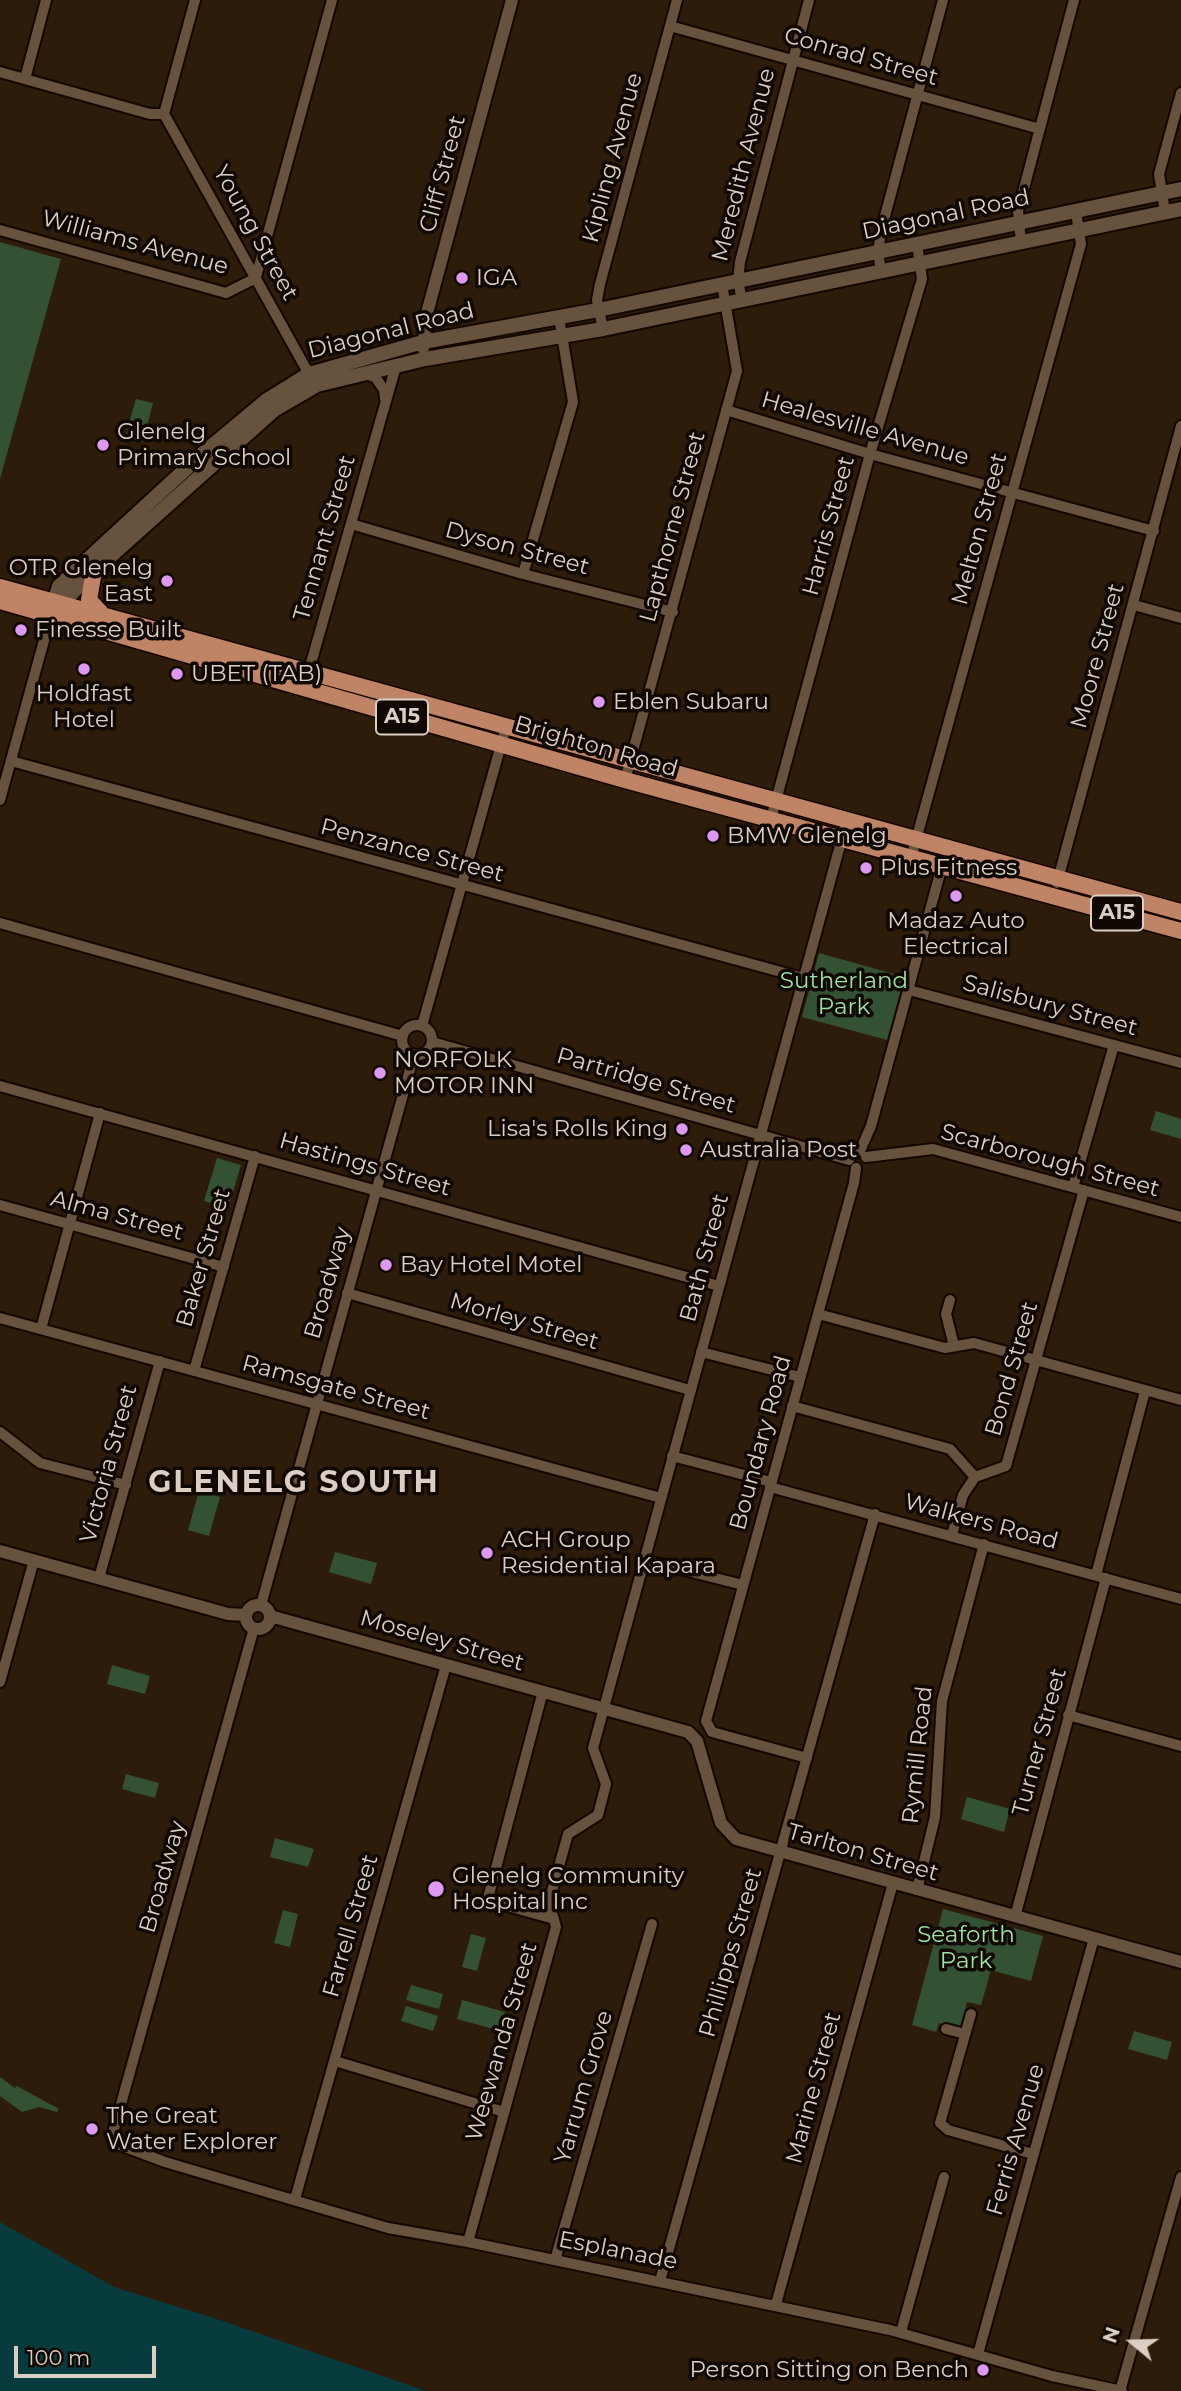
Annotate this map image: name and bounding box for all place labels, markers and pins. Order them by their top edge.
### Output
place label: IGA [476,264,517,292]
marker: IGA [454,270,470,286]
place label: Glenelg Primary School [117,418,291,472]
marker: Glenelg Primary School [95,437,111,453]
place label: OTR Glenelg East [9,554,153,608]
marker: OTR Glenelg East [159,573,175,589]
place label: Finesse Built [35,616,182,644]
marker: Finesse Built [13,622,29,638]
place label: UBET (TAB) [191,660,322,688]
marker: Holdfast Hotel [76,661,92,677]
marker: UBET (TAB) [169,666,185,682]
place label: Holdfast Hotel [36,680,132,734]
place label: Eblen Subaru [613,688,769,716]
marker: Eblen Subaru [591,694,607,710]
place label: BMW Glenelg [727,822,887,850]
marker: BMW Glenelg [705,828,721,844]
place label: Plus Fitness [880,854,1017,882]
marker: Plus Fitness [858,860,874,876]
marker: Madaz Auto Electrical [948,888,964,904]
place label: Madaz Auto Electrical [887,907,1025,961]
place label: NORFOLK MOTOR INN [394,1046,534,1100]
marker: NORFOLK MOTOR INN [372,1065,388,1081]
place label: Lisa's Rolls King [487,1115,668,1143]
marker: Lisa's Rolls King [674,1121,690,1137]
place label: Australia Post [700,1136,857,1164]
marker: Australia Post [678,1142,694,1158]
place label: Bay Hotel Motel [400,1251,582,1279]
marker: Bay Hotel Motel [378,1257,394,1273]
place label: ACH Group Residential Kapara [501,1526,716,1580]
marker: ACH Group Residential Kapara [479,1545,495,1561]
place label: Glenelg Community Hospital Inc [452,1862,684,1916]
marker: Glenelg Community Hospital Inc [426,1879,446,1899]
place label: The Great Water Explorer [106,2102,277,2156]
marker: The Great Water Explorer [84,2121,100,2137]
place label: Person Sitting on Bench [689,2356,969,2384]
marker: Person Sitting on Bench [975,2362,991,2378]

